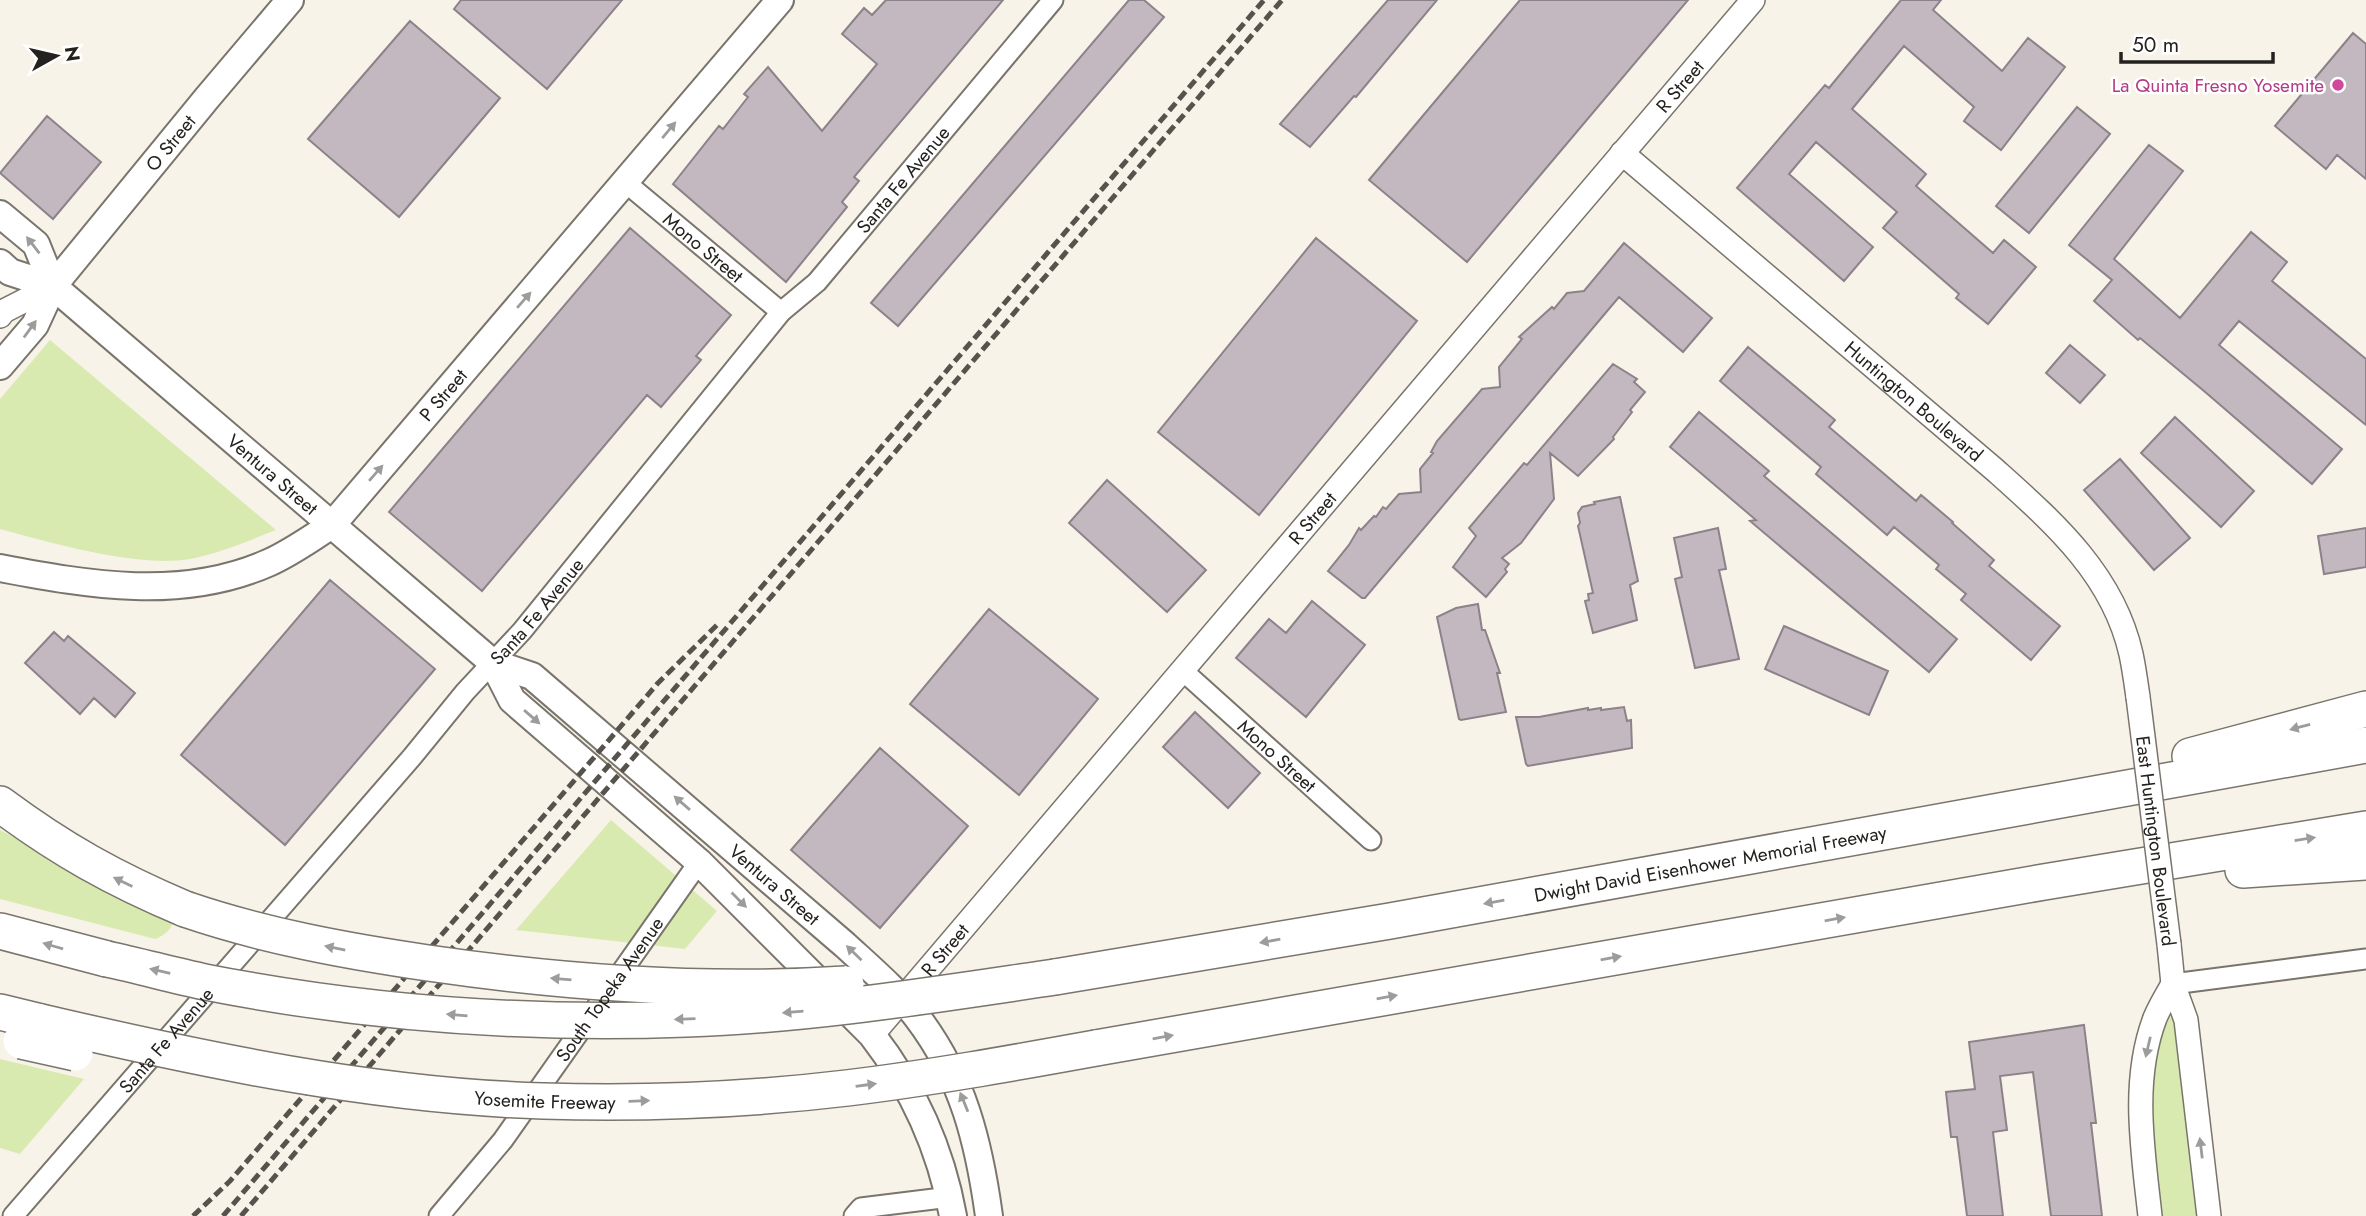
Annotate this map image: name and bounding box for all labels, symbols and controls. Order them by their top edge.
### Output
north arrow [21,21,91,91]
scale bar [2121,21,2273,65]
text: 50 m [2132,30,2179,60]
text: N [58,44,87,63]
street label: R Street [1649,54,1710,118]
place label: La Quinta Fresno Yosemite [2112,72,2324,99]
marker: La Quinta Fresno Yosemite [2330,77,2346,93]
street label: O Street [139,108,202,177]
street label: Santa Fe Avenue [850,120,956,239]
one-way arrow [662,121,677,139]
street label: Mono Street [657,206,750,289]
one-way arrow [26,237,41,255]
one-way arrow [516,291,531,308]
one-way arrow [23,320,37,338]
street label: Huntington Boulevard [1839,334,1989,468]
street label: P Street [413,362,474,427]
street label: Ventura Street [221,428,324,521]
one-way arrow [368,464,383,481]
street label: R Street [1282,485,1343,550]
street label: Santa Fe Avenue [484,552,590,671]
one-way arrow [523,709,541,725]
street label: Mono Street [1232,713,1323,798]
one-way arrow [2289,722,2311,733]
street label: East Huntington Boulevard [2129,734,2183,948]
one-way arrow [673,795,691,811]
street label: Dwight David Eisenhower Memorial Freeway [1532,818,1889,908]
one-way arrow [2294,833,2316,844]
street label: Ventura Street [723,838,826,931]
one-way arrow [113,876,133,887]
one-way arrow [730,892,747,908]
one-way arrow [1483,897,1505,908]
street label: South Topeka Avenue [549,911,670,1067]
one-way arrow [1824,913,1846,924]
street label: R Street [914,917,975,982]
one-way arrow [1259,936,1281,947]
one-way arrow [42,940,64,951]
one-way arrow [324,942,346,953]
one-way arrow [845,944,862,961]
one-way arrow [1600,952,1622,963]
one-way arrow [149,965,171,976]
one-way arrow [549,973,571,984]
street label: Santa Fe Avenue [112,981,220,1099]
one-way arrow [1376,992,1398,1003]
one-way arrow [782,1006,804,1017]
one-way arrow [446,1009,468,1020]
one-way arrow [673,1013,695,1025]
one-way arrow [1152,1031,1174,1042]
one-way arrow [2142,1036,2153,1058]
one-way arrow [855,1080,877,1091]
street label: Yosemite Freeway [473,1084,616,1115]
one-way arrow [958,1091,969,1112]
one-way arrow [629,1096,651,1107]
one-way arrow [2195,1137,2206,1159]

